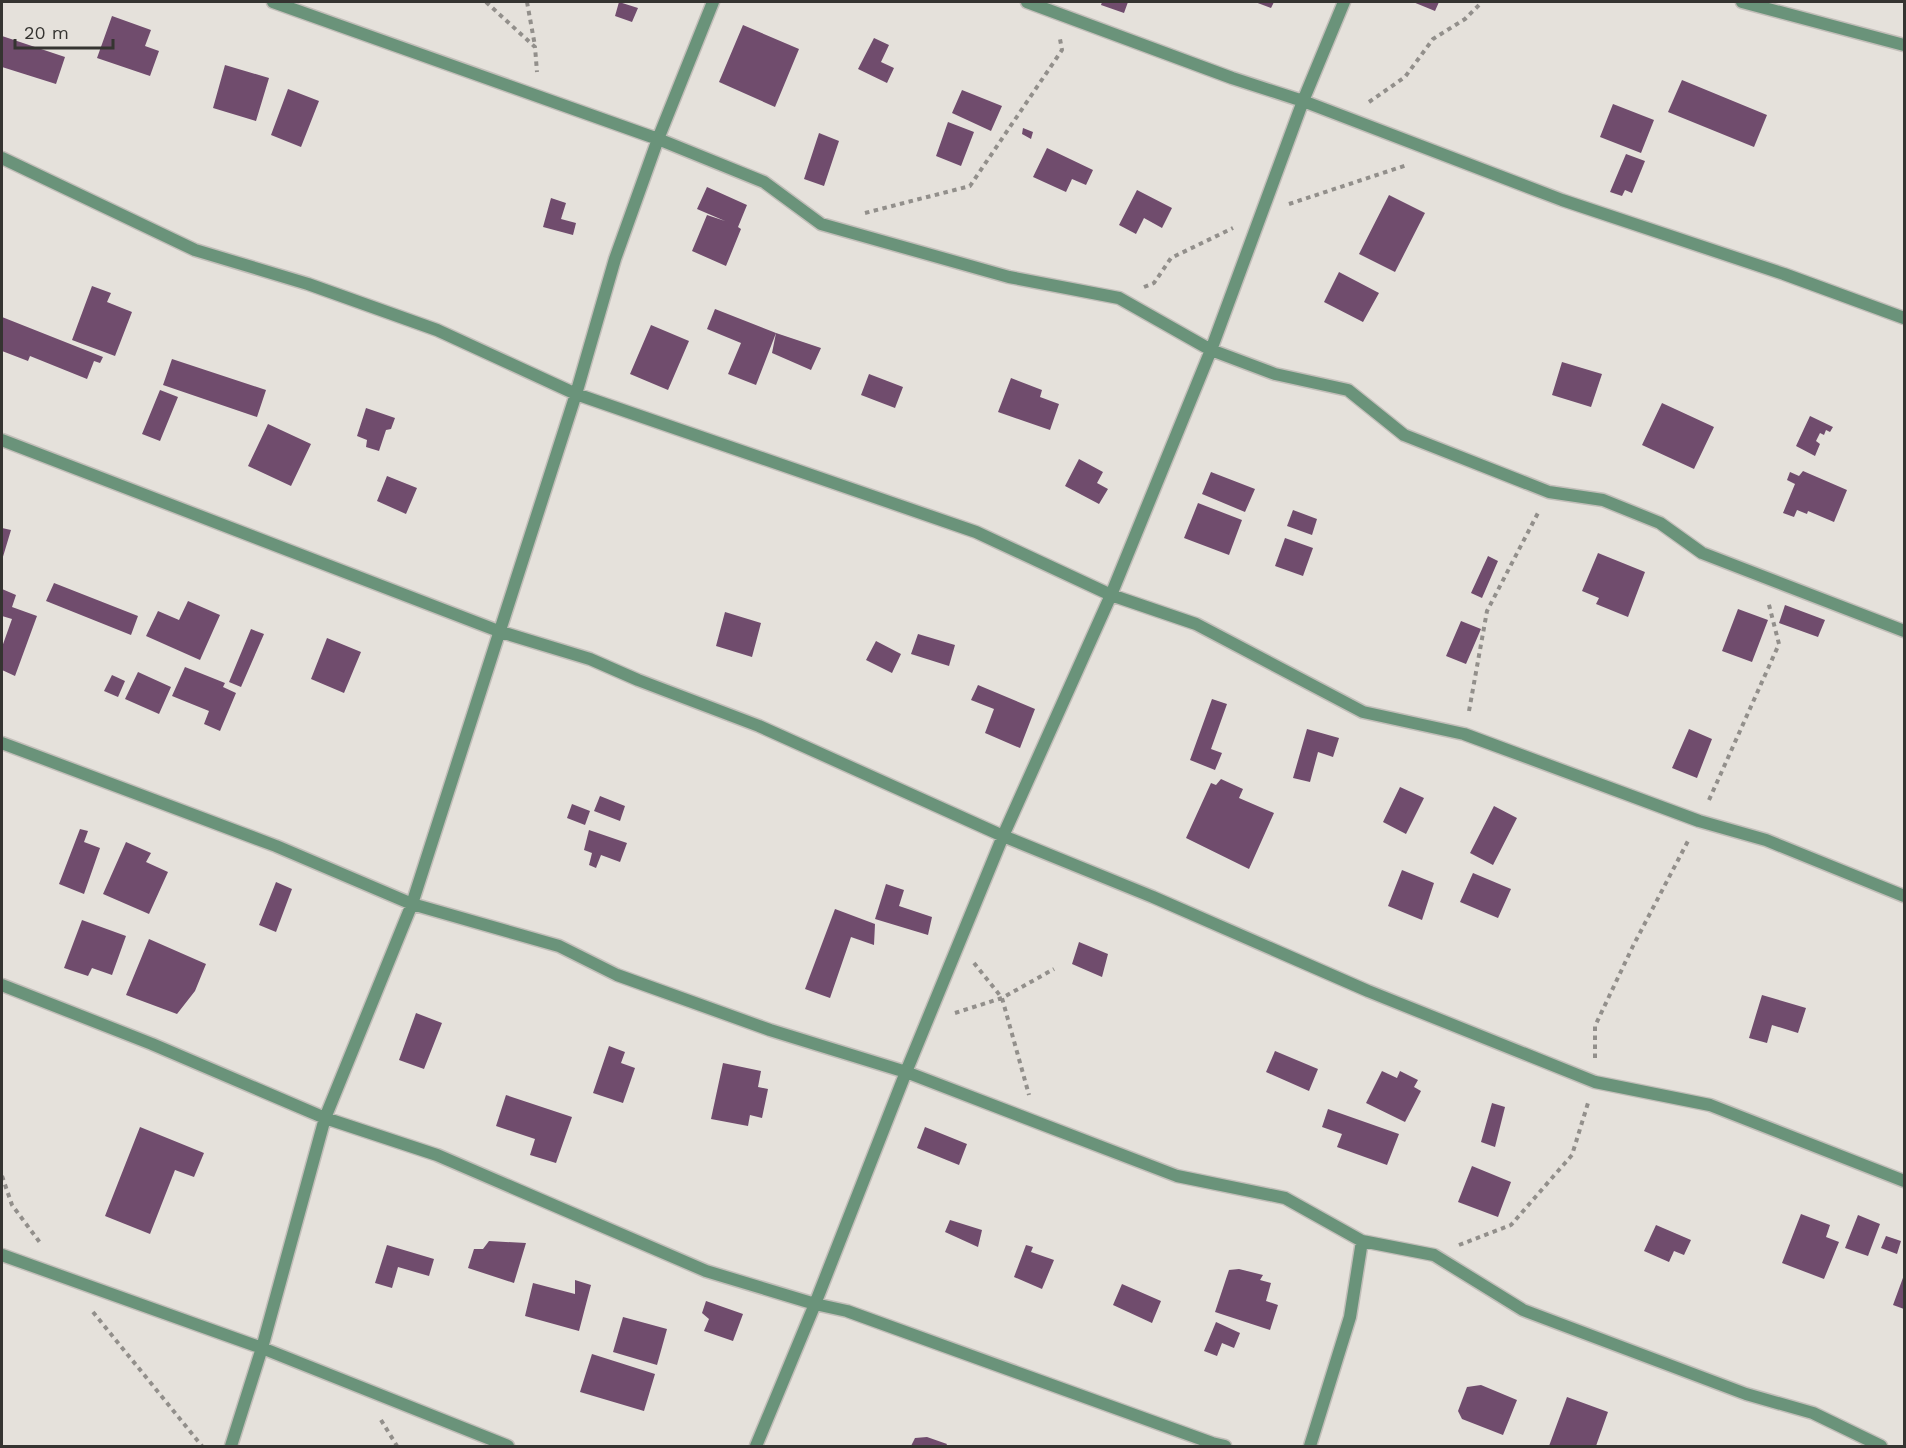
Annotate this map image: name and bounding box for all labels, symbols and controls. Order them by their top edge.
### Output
scale bar [15,12,112,50]
text: 20 m [24,22,69,43]

